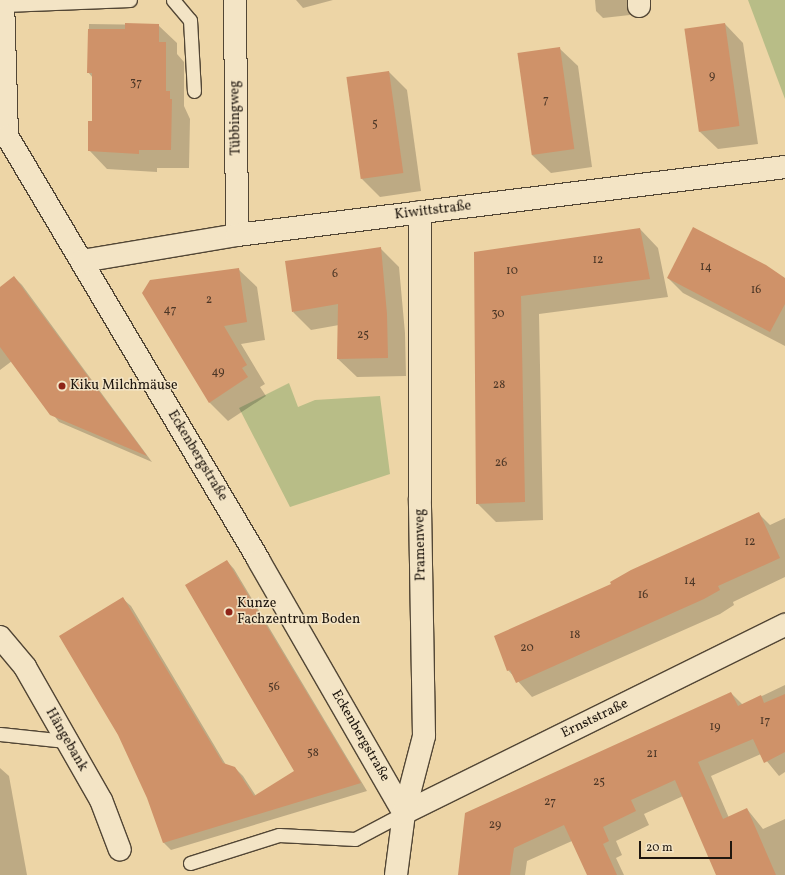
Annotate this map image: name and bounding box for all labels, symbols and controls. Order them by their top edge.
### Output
house number: 9 [709,70,715,84]
house number: 37 [130,77,142,91]
street label: Tübbingweg [227,80,245,156]
house number: 7 [543,94,549,108]
house number: 5 [372,118,378,132]
street label: Kiwittstraße [394,198,472,224]
house number: 12 [592,254,604,268]
house number: 14 [700,261,712,275]
house number: 10 [506,265,518,279]
house number: 6 [332,268,338,282]
house number: 16 [751,284,761,298]
house number: 2 [206,294,212,308]
house number: 47 [164,304,176,318]
house number: 30 [491,308,505,322]
house number: 25 [357,329,369,343]
house number: 49 [211,366,225,380]
place label: Kiku Milchmäuse [70,378,178,394]
house number: 28 [493,379,505,393]
marker: Kiku Milchmäuse [57,381,67,391]
street label: Eckenbergstraße [163,408,231,504]
house number: 26 [495,457,507,471]
street label: Pramenweg [412,509,430,581]
house number: 12 [744,536,756,550]
house number: 14 [684,575,696,589]
house number: 16 [638,589,648,603]
place label: Kunze Fachzentrum Boden [237,596,360,628]
marker: Kunze Fachzentrum Boden [224,607,234,617]
house number: 18 [570,629,580,643]
house number: 20 [520,642,534,656]
house number: 56 [268,681,280,695]
street label: Eckenbergstraße [327,687,393,785]
street label: Ernststraße [559,696,631,742]
street label: Hängebank [41,705,91,775]
house number: 17 [760,715,770,729]
house number: 19 [710,721,720,735]
house number: 58 [307,747,319,761]
house number: 21 [646,748,658,762]
house number: 25 [593,776,605,790]
house number: 27 [544,796,556,810]
house number: 29 [489,819,501,833]
scale bar [641,833,734,859]
text: 20 m [646,840,673,856]

